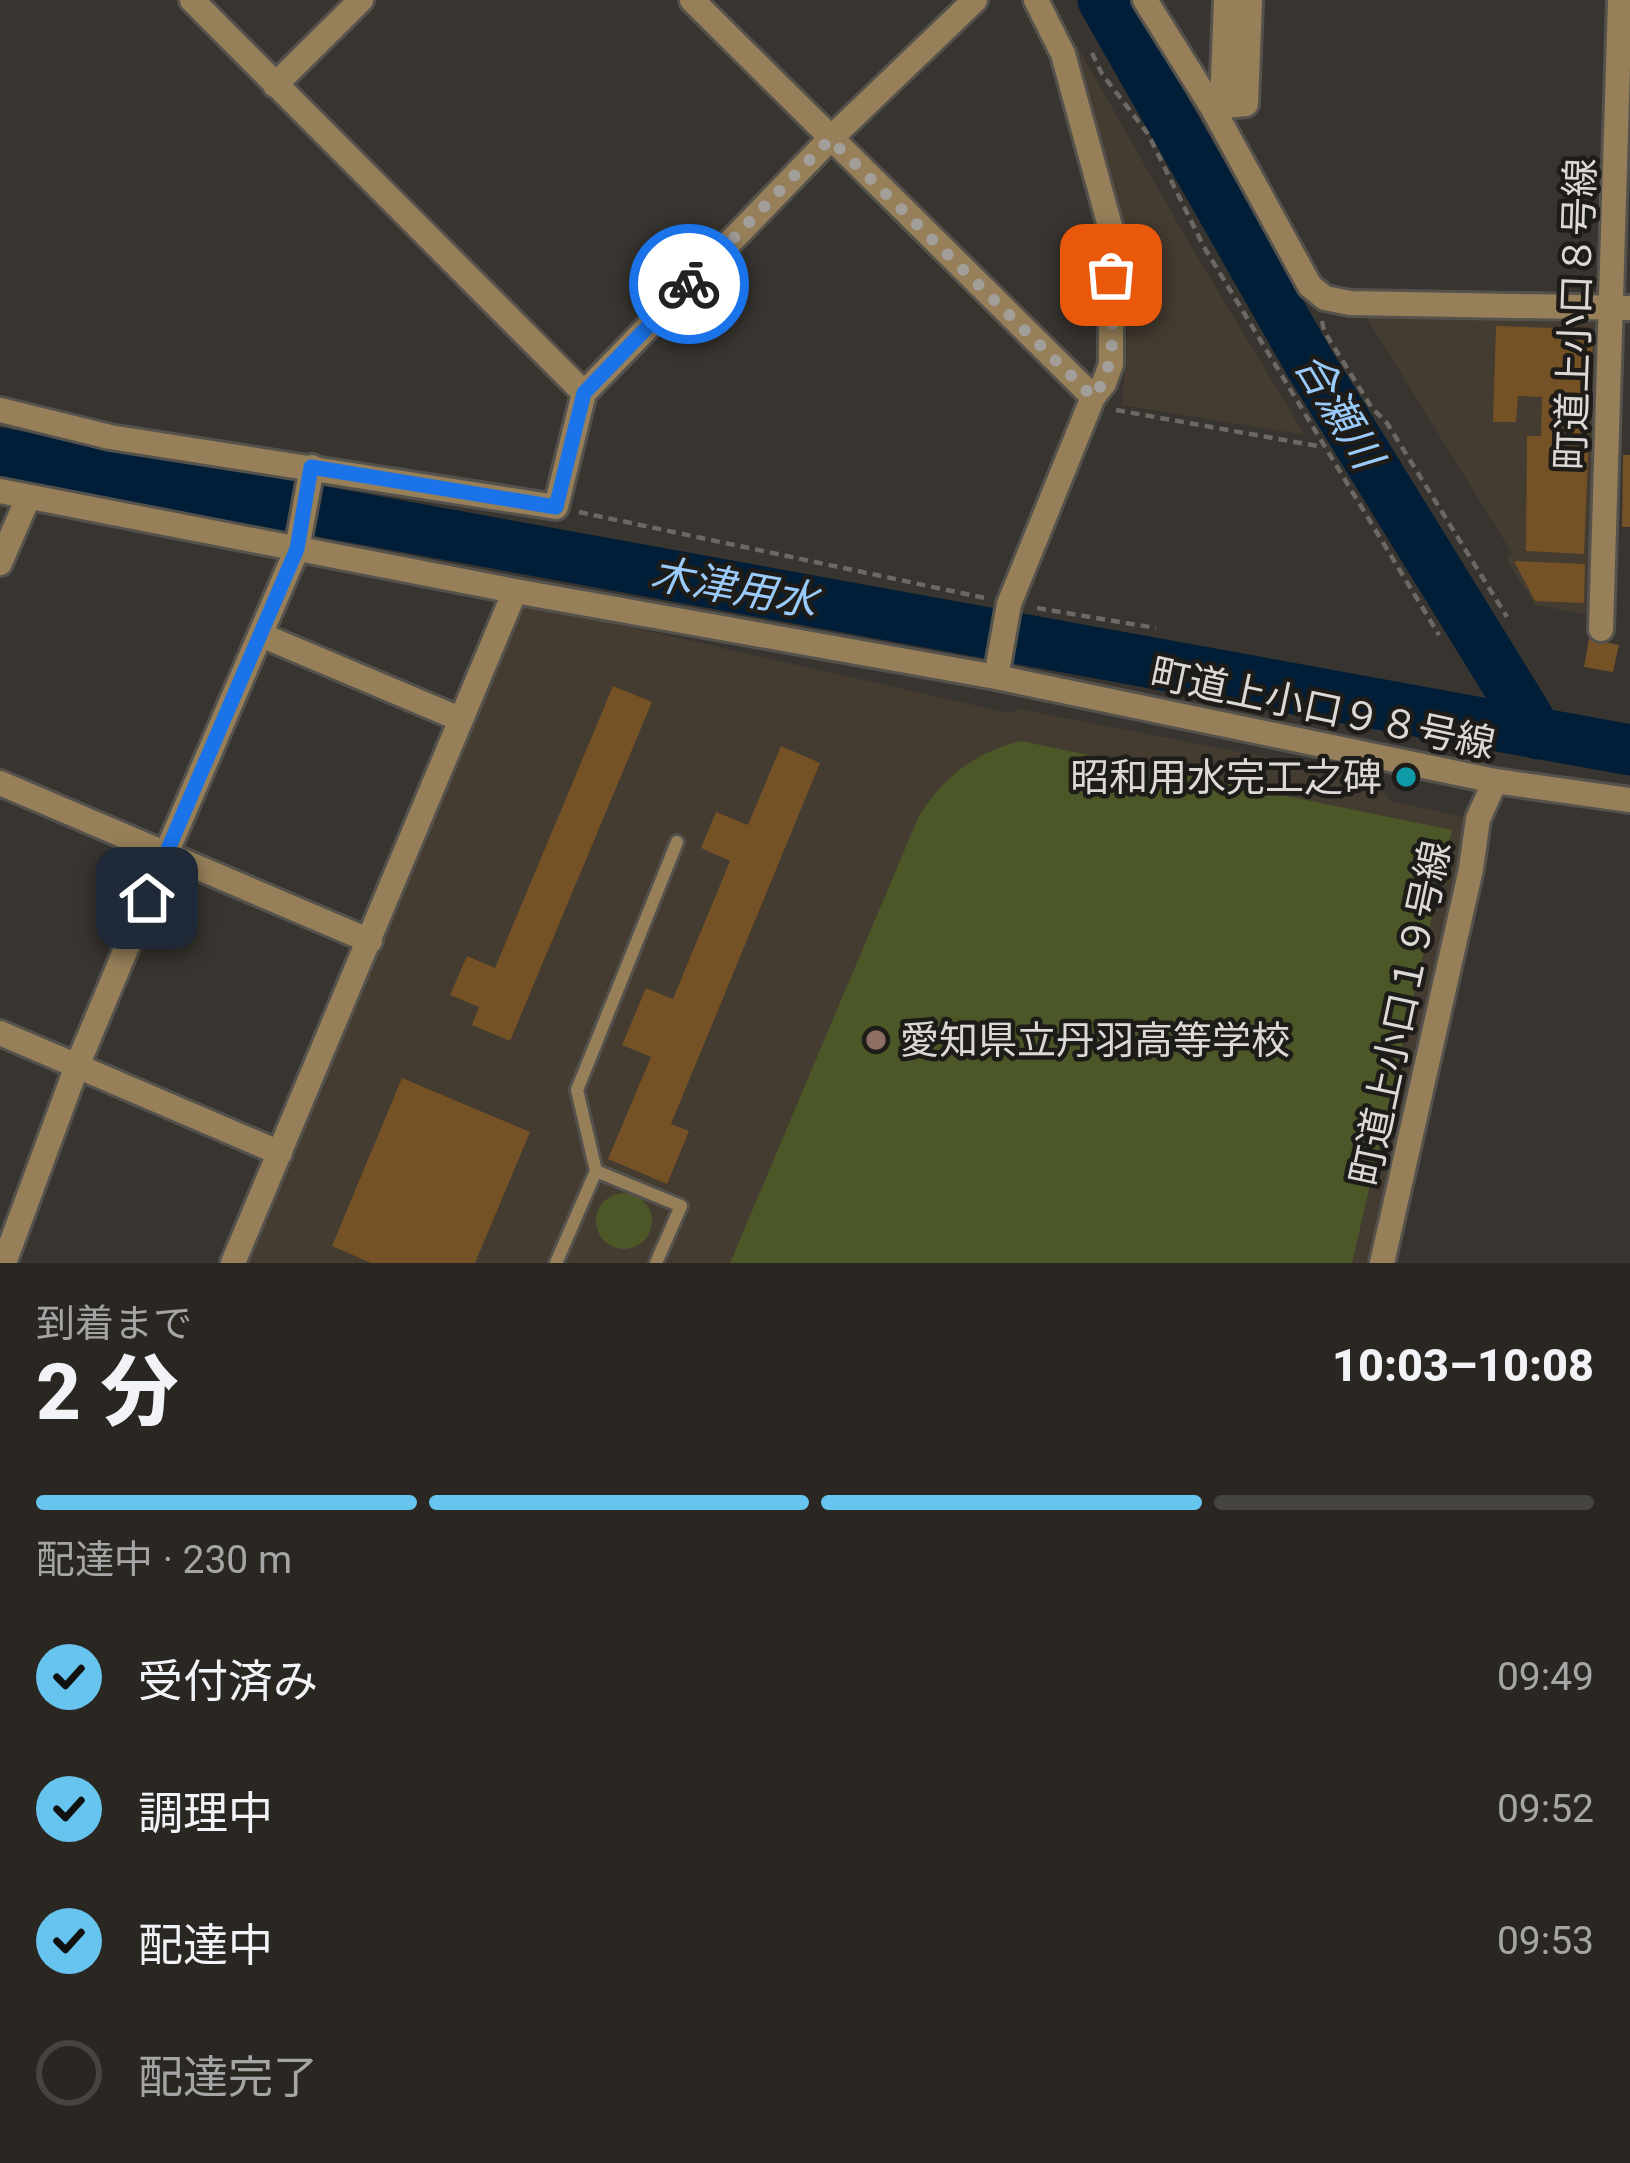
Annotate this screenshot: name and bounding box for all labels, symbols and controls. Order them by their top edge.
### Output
street label: 町道上小口８号線 [1548,157,1604,471]
courier [629,224,749,344]
pin [1060,224,1162,326]
icon: bag [1078,242,1144,308]
icon: bike [656,251,722,317]
water label: 合瀬川 [1285,344,1394,480]
water label: 木津用水 [647,549,825,627]
street label: 町道上小口９８号線 [1146,650,1499,768]
place label: 昭和用水完工之碑 [1070,755,1382,801]
marker: 昭和用水完工之碑 [1393,764,1419,790]
street label: 町道上小口１９号線 [1342,837,1460,1190]
pin [96,847,198,949]
icon: home [114,865,180,931]
place label: 愛知県立丹羽高等学校 [900,1018,1290,1064]
marker: 愛知県立丹羽高等学校 [863,1027,889,1053]
text: 到着まで [36,1301,192,1347]
text: 10:03–10:08 [1332,1339,1594,1392]
text: 2 分 [36,1347,178,1438]
text: 配達中 · 230 m [36,1537,292,1583]
icon: check [36,1644,102,1710]
text: 09:49 [1497,1654,1594,1700]
text: 受付済み [138,1655,318,1708]
icon: check [36,1776,102,1842]
text: 09:52 [1497,1786,1594,1832]
text: 調理中 [138,1787,273,1840]
icon: check [36,1908,102,1974]
text: 09:53 [1497,1918,1594,1964]
text: 配達中 [138,1919,273,1972]
text: 配達完了 [138,2051,318,2104]

